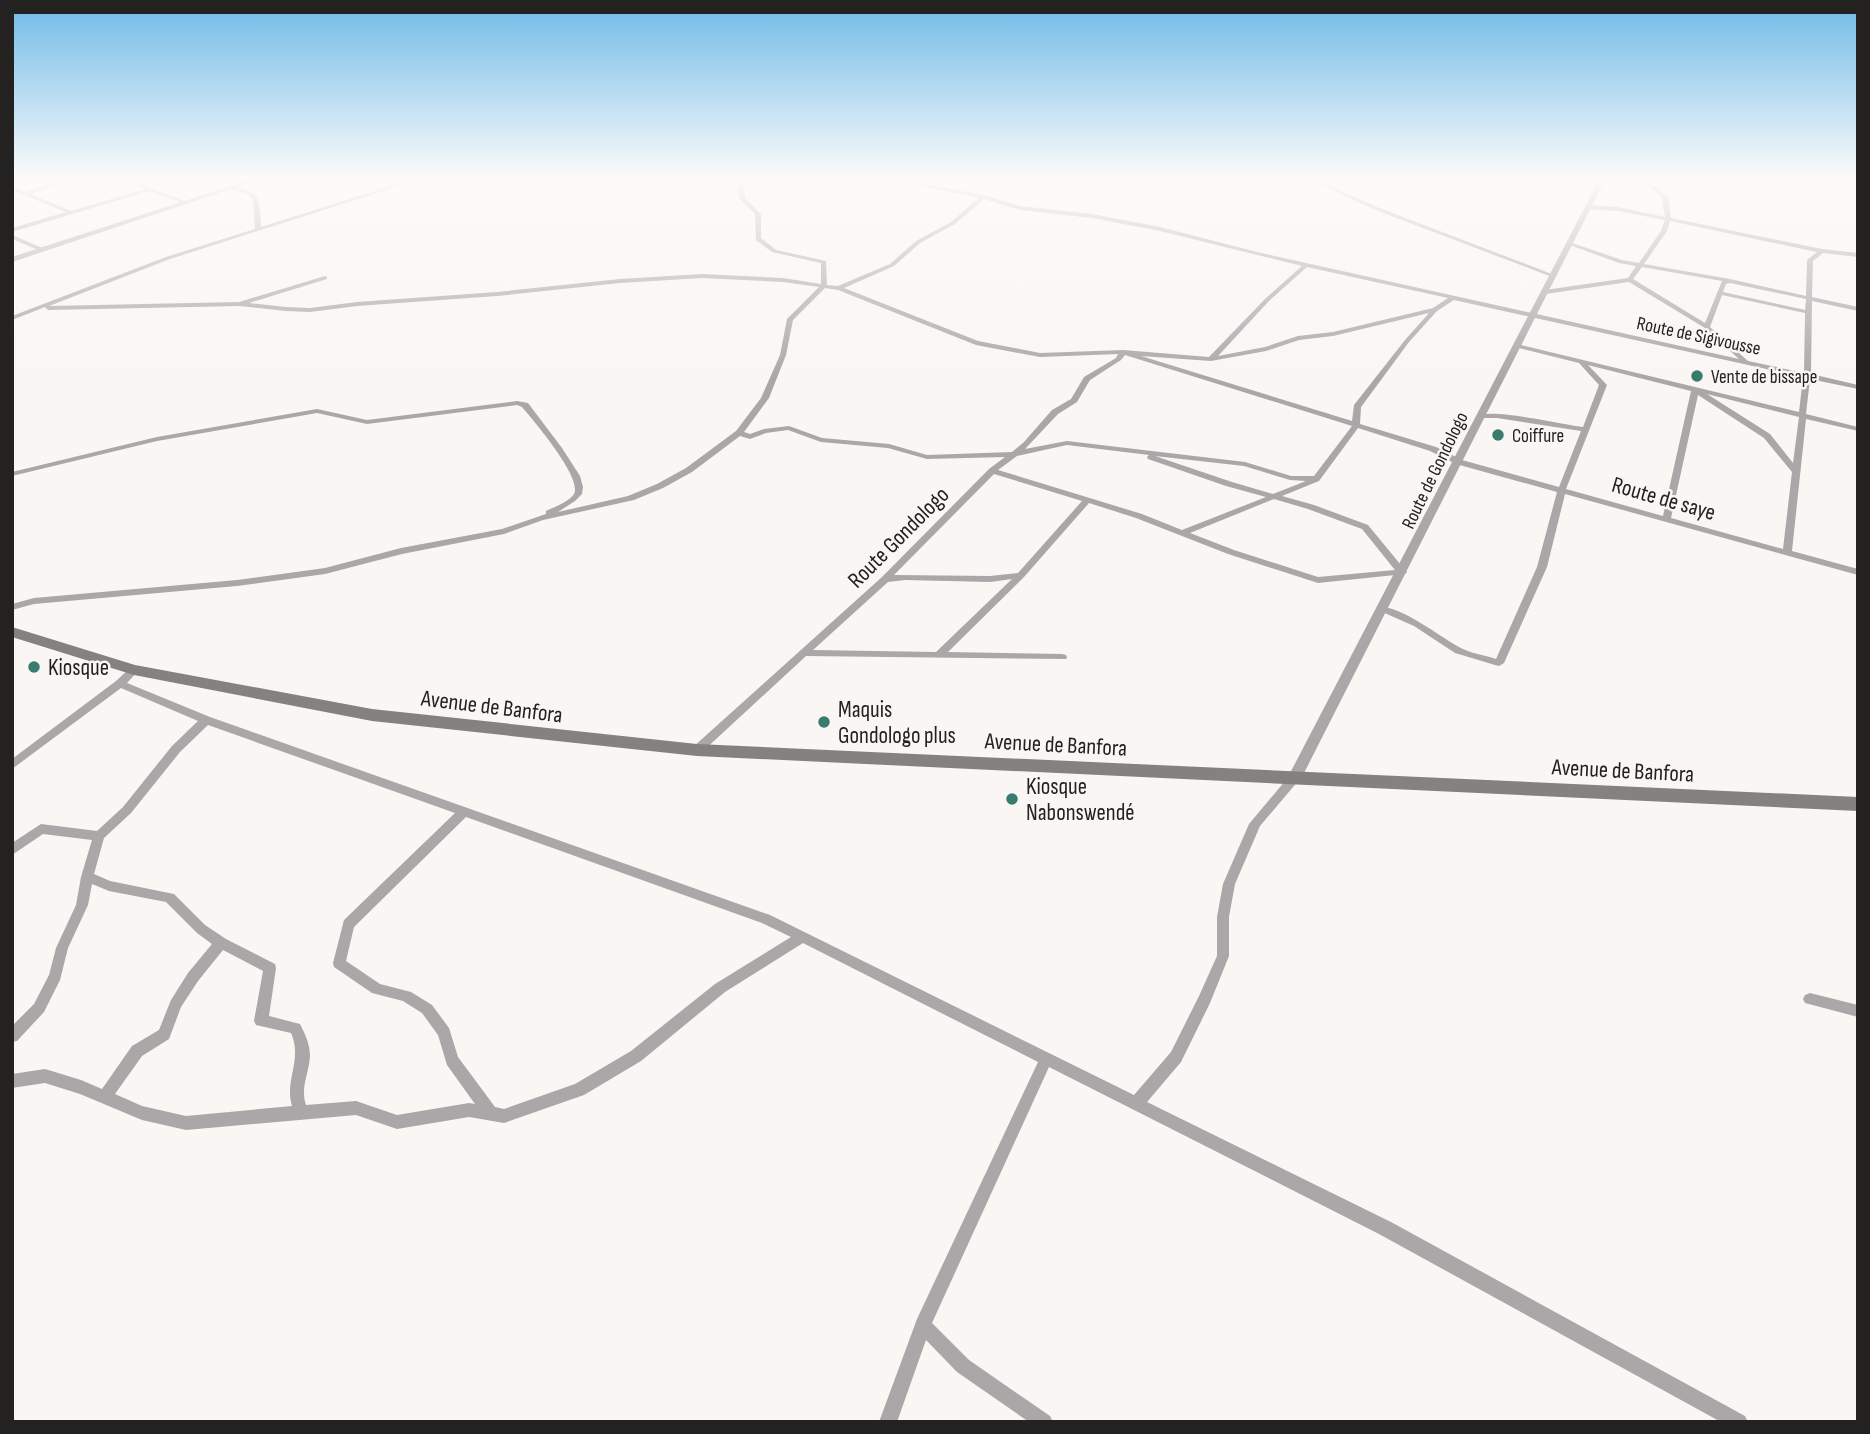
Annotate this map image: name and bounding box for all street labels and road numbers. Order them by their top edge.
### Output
street label: Route de Sigivousse [1635,312,1763,361]
street label: Route de Gondologo [1397,408,1474,533]
street label: Route de saye [1609,471,1719,527]
street label: Route Gondologo [842,481,955,594]
street label: Avenue de Banfora [419,684,564,730]
street label: Avenue de Banfora [983,727,1128,763]
street label: Avenue de Banfora [1550,753,1695,789]

